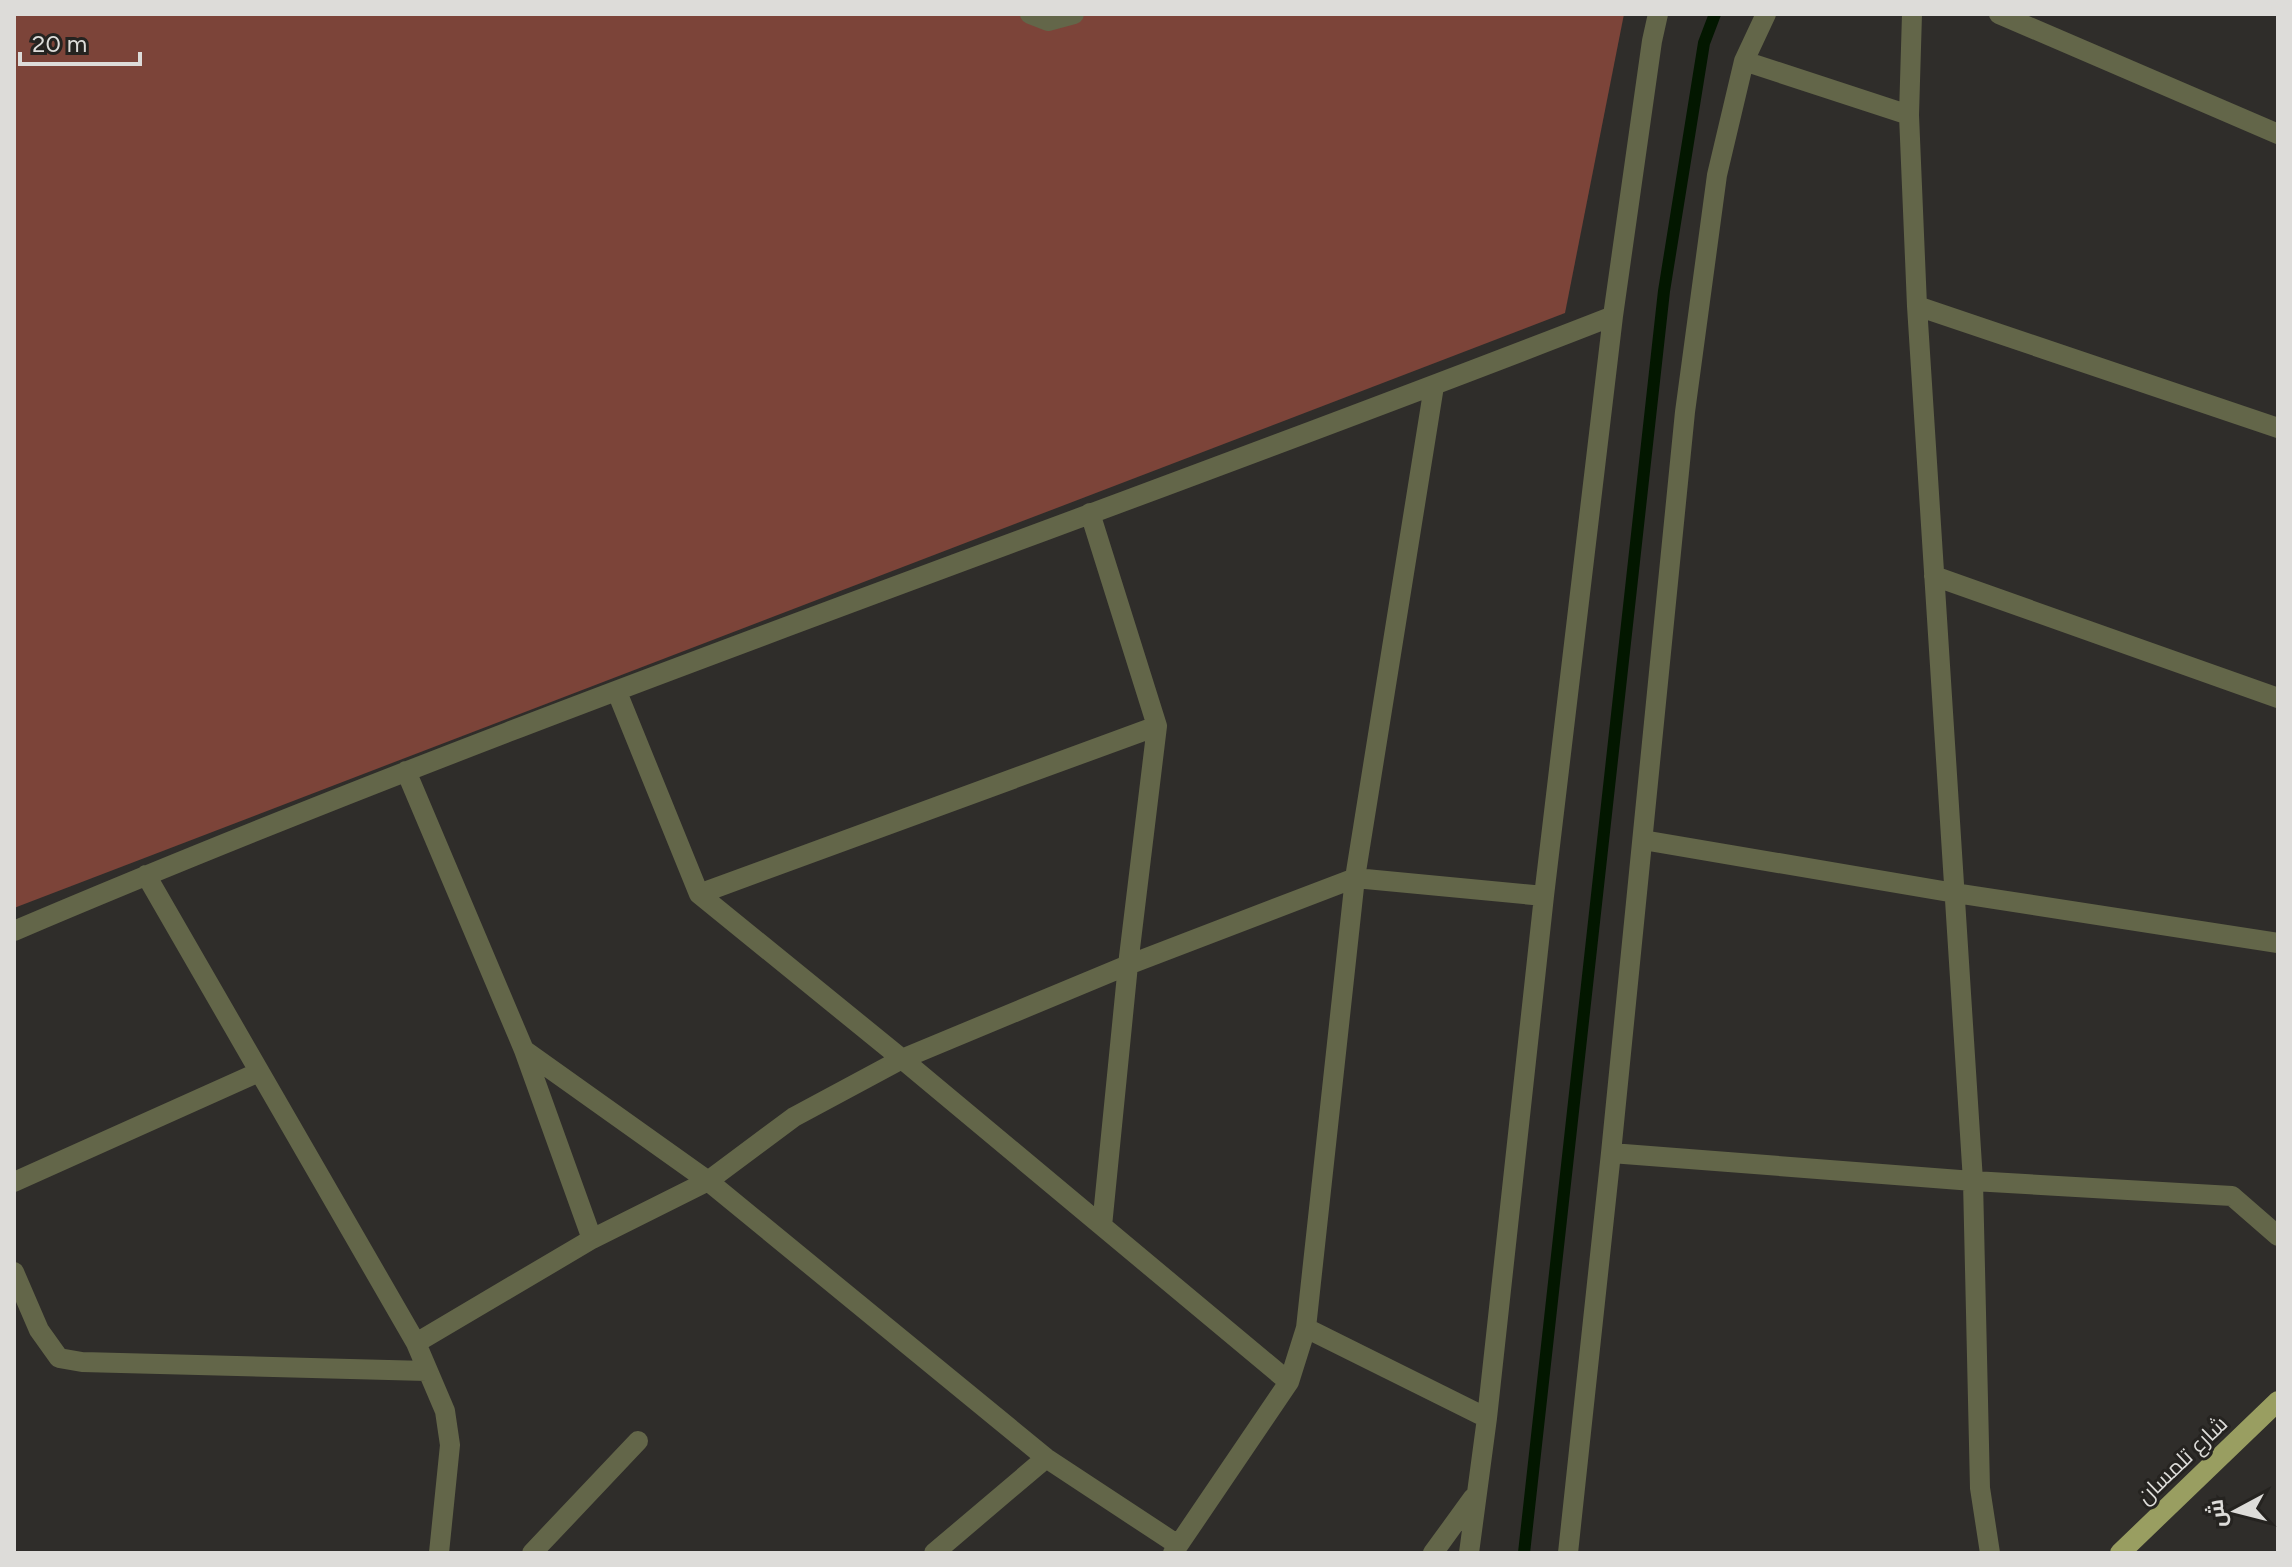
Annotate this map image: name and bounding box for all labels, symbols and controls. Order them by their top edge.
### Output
scale bar [20,16,140,66]
text: 20 m [32,29,87,58]
street label: شارع تلمسان [2131,1410,2234,1511]
north arrow [2196,1471,2276,1551]
text: ش [2202,1498,2232,1529]

